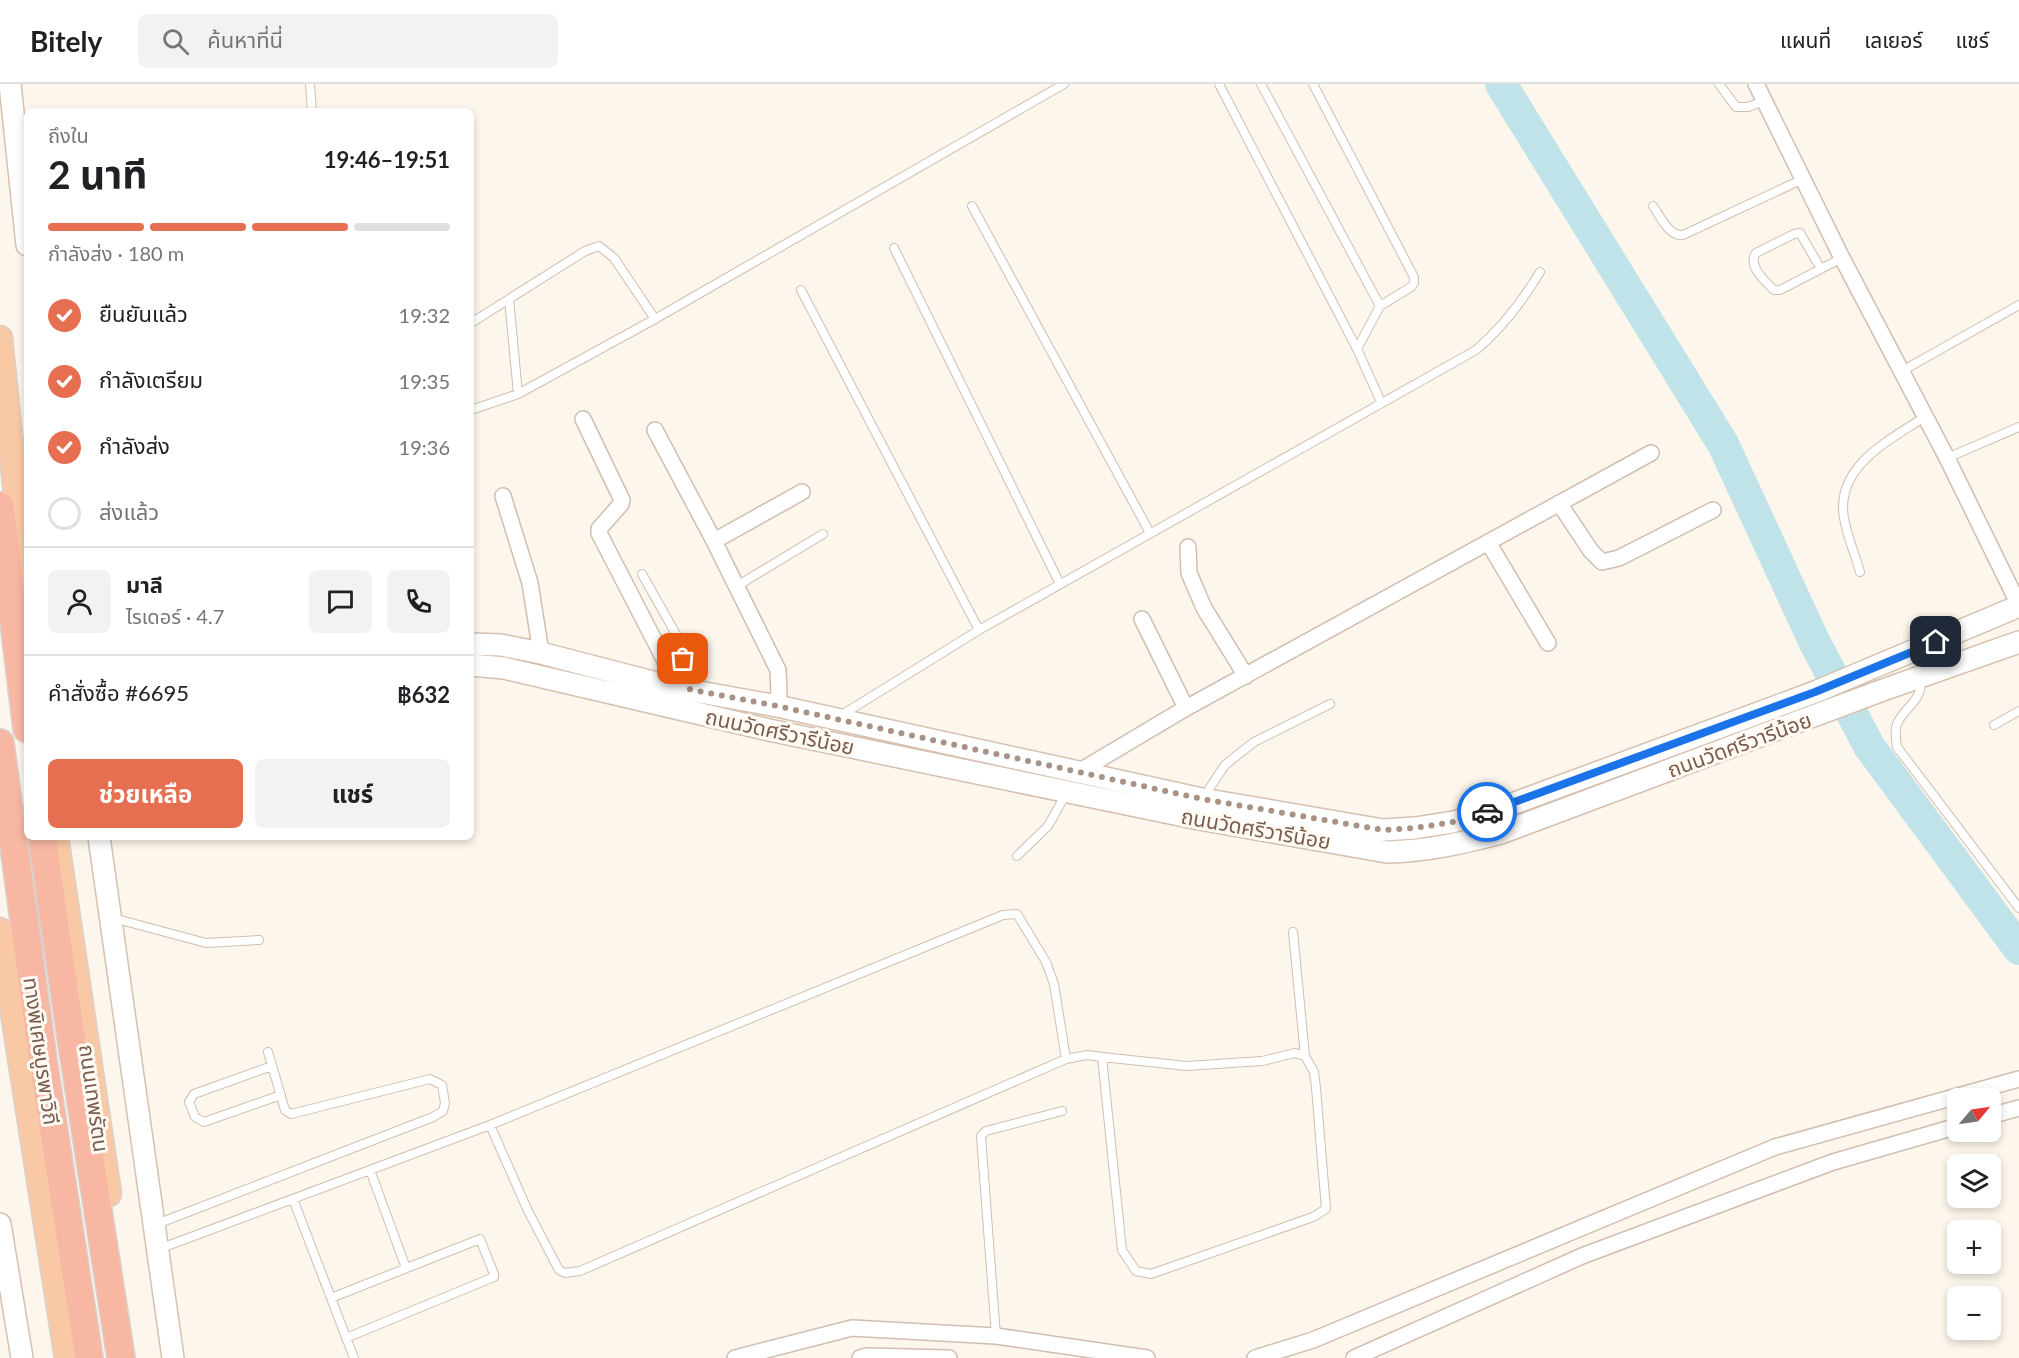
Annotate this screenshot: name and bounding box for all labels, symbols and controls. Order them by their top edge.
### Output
search box [138,14,558,68]
text: Bitely [30,24,102,58]
icon: search [159,25,192,58]
text: ค้นหาที่นี่ [207,26,283,53]
text: แผนที่ [1780,27,1831,52]
text: เลเยอร์ [1864,27,1923,52]
text: แชร์ [1956,27,1989,52]
text: ถึงใน [48,123,89,147]
text: 19:46–19:51 [324,146,450,173]
text: 2 นาที [48,151,147,197]
text: กำลังส่ง · 180 m [48,241,184,265]
icon: check [48,299,81,332]
text: ยืนยันแล้ว [99,300,188,327]
text: 19:32 [399,303,450,327]
icon: check [48,365,81,398]
text: กำลังเตรียม [99,366,203,393]
text: 19:35 [399,369,450,393]
icon: check [48,431,81,464]
text: กำลังส่ง [99,432,170,459]
text: 19:36 [399,435,450,459]
text: ส่งแล้ว [99,498,159,525]
button: person [48,570,111,633]
button: chat [309,570,372,633]
button: phone [387,570,450,633]
text: มาลี [126,571,163,598]
text: ไรเดอร์ · 4.7 [126,604,224,628]
pin [1910,616,1961,667]
icon: home [1919,625,1952,658]
pin [657,633,708,684]
icon: bag [666,642,699,675]
text: คำสั่งซื้อ #6695 [48,679,189,706]
text: ฿632 [397,681,450,708]
street label: ถนนวัดศรีวารีน้อย [703,703,857,759]
street label: ถนนวัดศรีวารีน้อย [1663,706,1815,782]
button: ช่วยเหลือ [48,759,243,828]
button: แชร์ [255,759,450,828]
courier [1457,782,1517,842]
icon: car [1471,796,1504,829]
street label: ถนนวัดศรีวารีน้อย [1179,803,1333,853]
street label: ทางพิเศษบูรพาวิถี [17,976,65,1127]
street label: ถนนเทพรัตน [75,1043,115,1153]
north arrow [1947,1088,2001,1142]
map controls [1947,1088,2001,1340]
button: layers [1947,1154,2001,1208]
button: + [1947,1220,2001,1274]
button: − [1947,1286,2001,1340]

